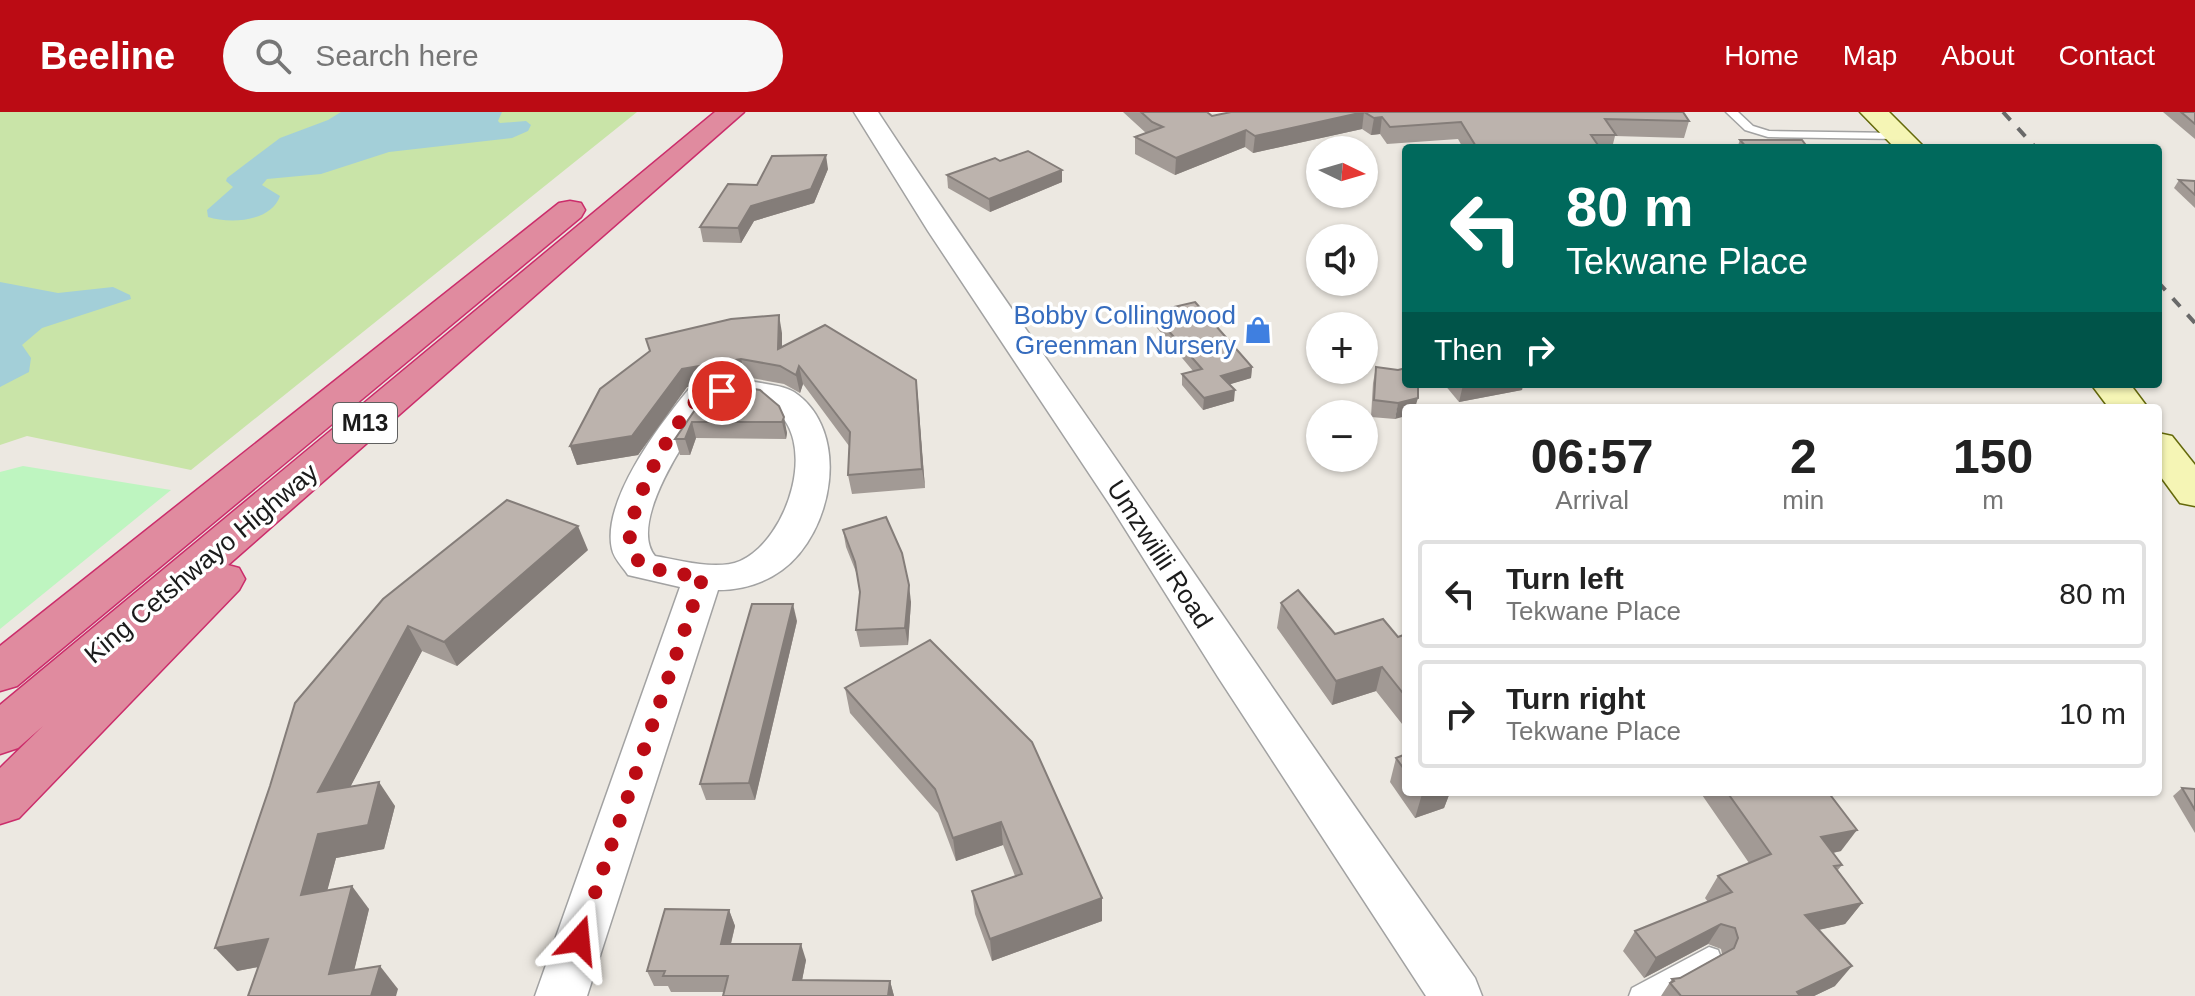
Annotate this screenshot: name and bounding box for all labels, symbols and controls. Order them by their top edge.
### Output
search box [223,20,783,92]
icon: search [251,34,295,78]
text: Beeline [40,35,175,77]
text: Search here [315,39,479,72]
text: Home [1724,40,1799,71]
text: Map [1843,40,1897,71]
text: About [1941,40,2015,71]
text: Contact [2059,40,2155,71]
north arrow [1306,136,1378,208]
map controls [1306,136,1378,472]
text: 80 m [1566,175,1694,238]
icon: left [1434,176,1538,280]
button: sound [1306,224,1378,296]
text: Tekwane Place [1566,241,1808,282]
place label: Bobby Collingwood Greenman Nursery [1013,300,1236,360]
button: + [1306,312,1378,384]
shop icon: Bobby Collingwood Greenman Nursery [1243,315,1273,345]
icon: right [1518,328,1562,372]
text: Then [1434,333,1502,366]
pin [688,357,756,425]
icon: arrive [700,369,744,413]
button: − [1306,400,1378,472]
road number: M13 [333,403,397,443]
text: 06:57 [1531,430,1654,483]
text: 2 [1790,430,1817,483]
text: 150 [1953,430,2033,483]
street label: King Cetshwayo Highway [78,457,324,669]
street label: Umzwilili Road [1101,474,1219,634]
text: Arrival [1555,485,1629,515]
text: min [1782,485,1824,515]
text: m [1982,485,2004,515]
text: Turn left [1506,562,1624,595]
icon: left [1438,572,1482,616]
text: 80 m [2059,577,2126,610]
text: Tekwane Place [1506,596,1681,626]
text: Turn right [1506,682,1645,715]
icon: right [1438,692,1482,736]
text: 10 m [2059,697,2126,730]
text: Tekwane Place [1506,716,1681,746]
position arrow [537,898,621,982]

